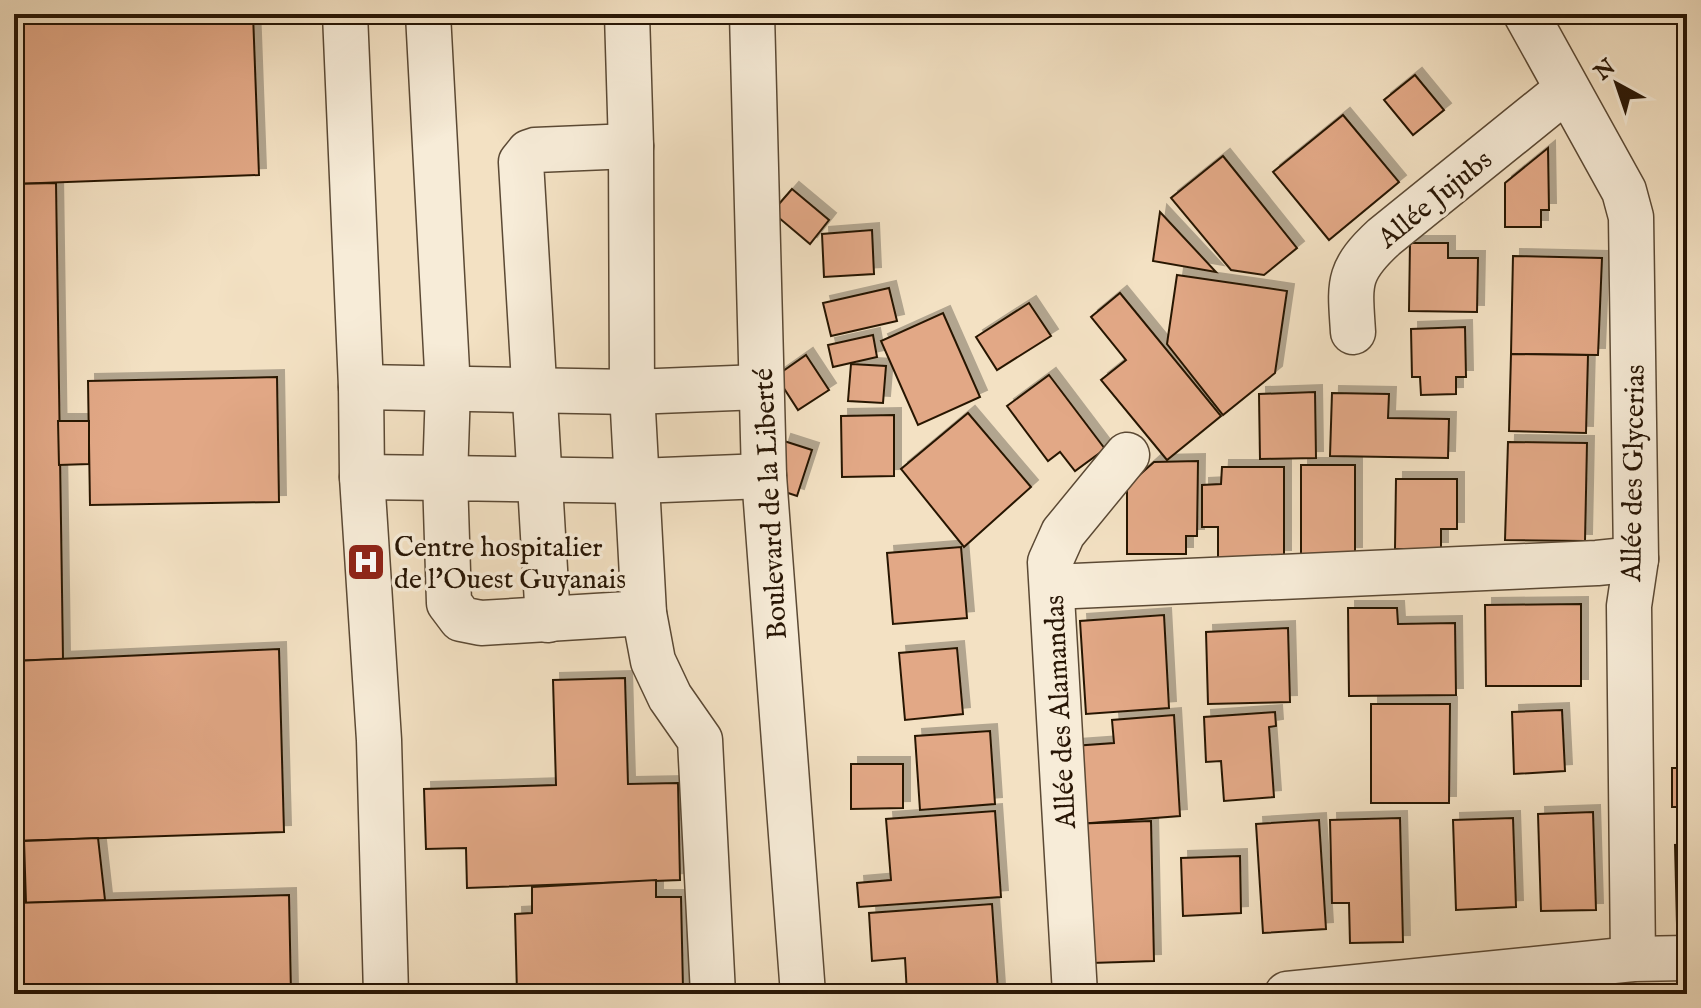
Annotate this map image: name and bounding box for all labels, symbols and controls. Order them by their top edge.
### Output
north arrow [1577,44,1657,124]
text: N [1588,53,1622,88]
street label: Allée Jujubs [1370,143,1500,257]
street label: Allée des Glycerias [1615,364,1654,583]
street label: Boulevard de la Liberté [747,367,796,641]
place label: Centre hospitalier de l'Ouest Guyanais [394,531,626,598]
hospital icon: Centre hospitalier de l'Ouest Guyanais [345,541,387,583]
street label: Allée des Alamandas [1038,594,1085,831]

